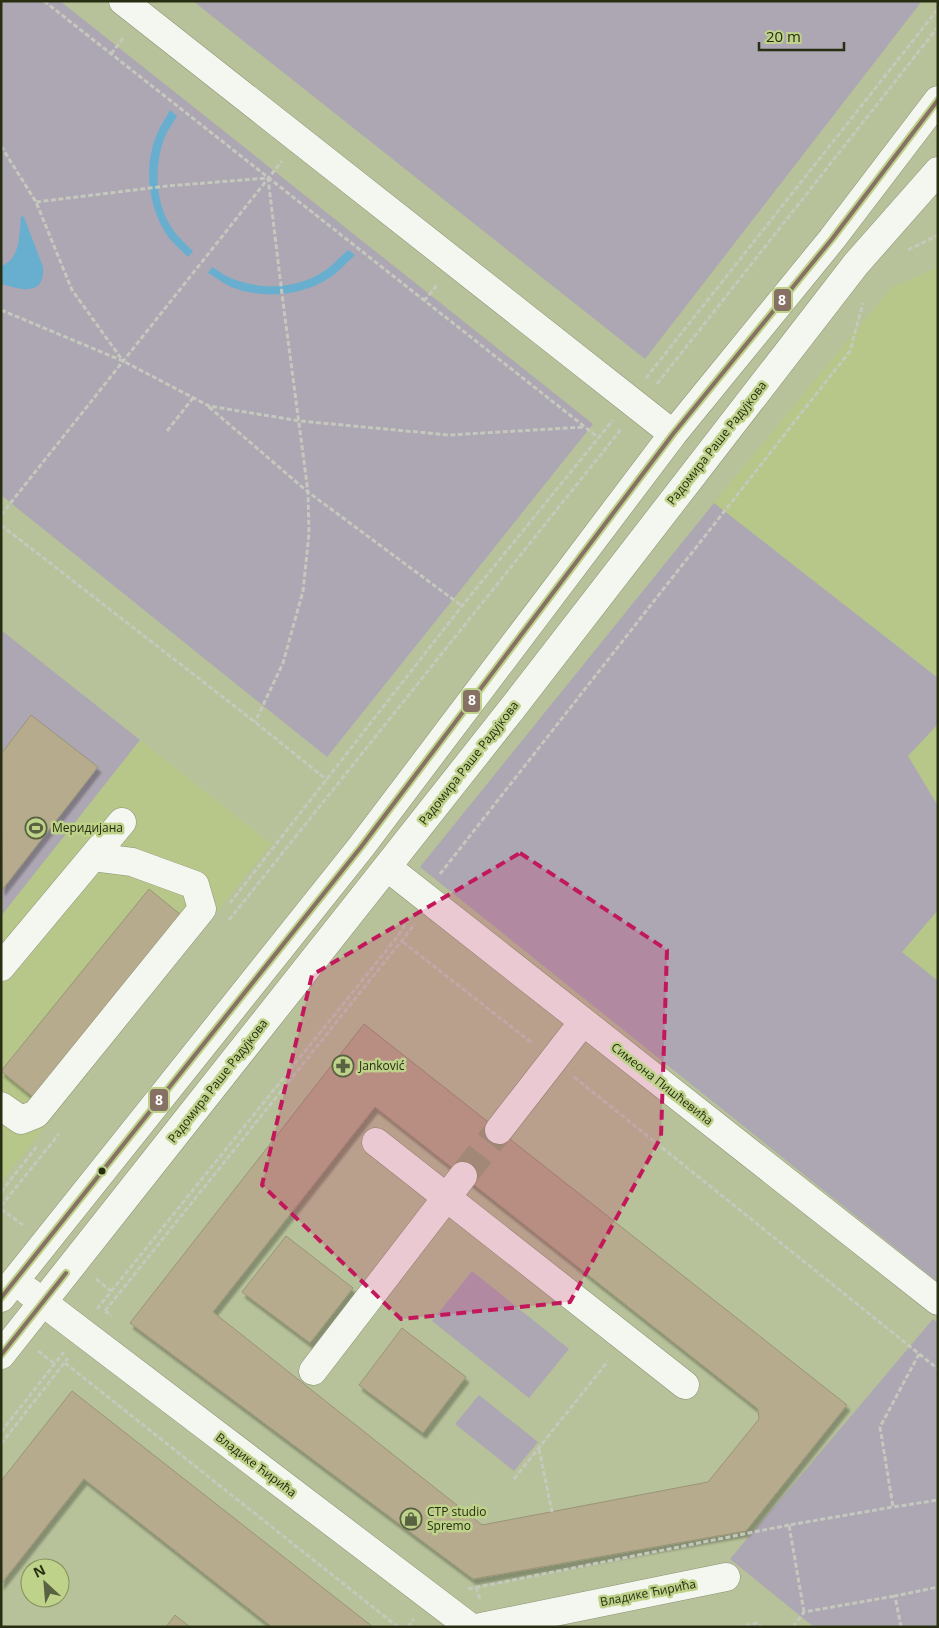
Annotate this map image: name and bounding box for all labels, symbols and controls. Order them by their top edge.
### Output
scale bar [759,20,844,52]
text: 20 m [766,26,801,46]
line badge: 8 [773,288,792,312]
text: 8 [778,290,786,309]
street label: Радомира Раше Радујкова [663,377,770,508]
line badge: 8 [462,689,481,713]
text: 8 [468,690,476,709]
street label: Радомира Раше Радујкова [415,697,522,828]
sports icon: Меридијана [24,816,48,840]
place label: Меридијана [52,819,123,836]
street label: Радомира Раше Радујкова [164,1015,271,1146]
street label: Симеона Пишћевића [608,1038,717,1129]
pharmacy icon: Janković [331,1054,355,1078]
place label: Janković [358,1057,405,1074]
line badge: 8 [149,1088,169,1112]
text: 8 [155,1090,163,1109]
unlabelled marker [97,1166,107,1176]
street label: Владике Ћирића [212,1429,300,1501]
place label: CTP studio Spremo [427,1503,486,1534]
shop icon: CTP studio Spremo [399,1507,423,1531]
north arrow [20,1558,70,1608]
text: N [30,1560,48,1582]
street label: Владике Ћирића [599,1575,697,1610]

